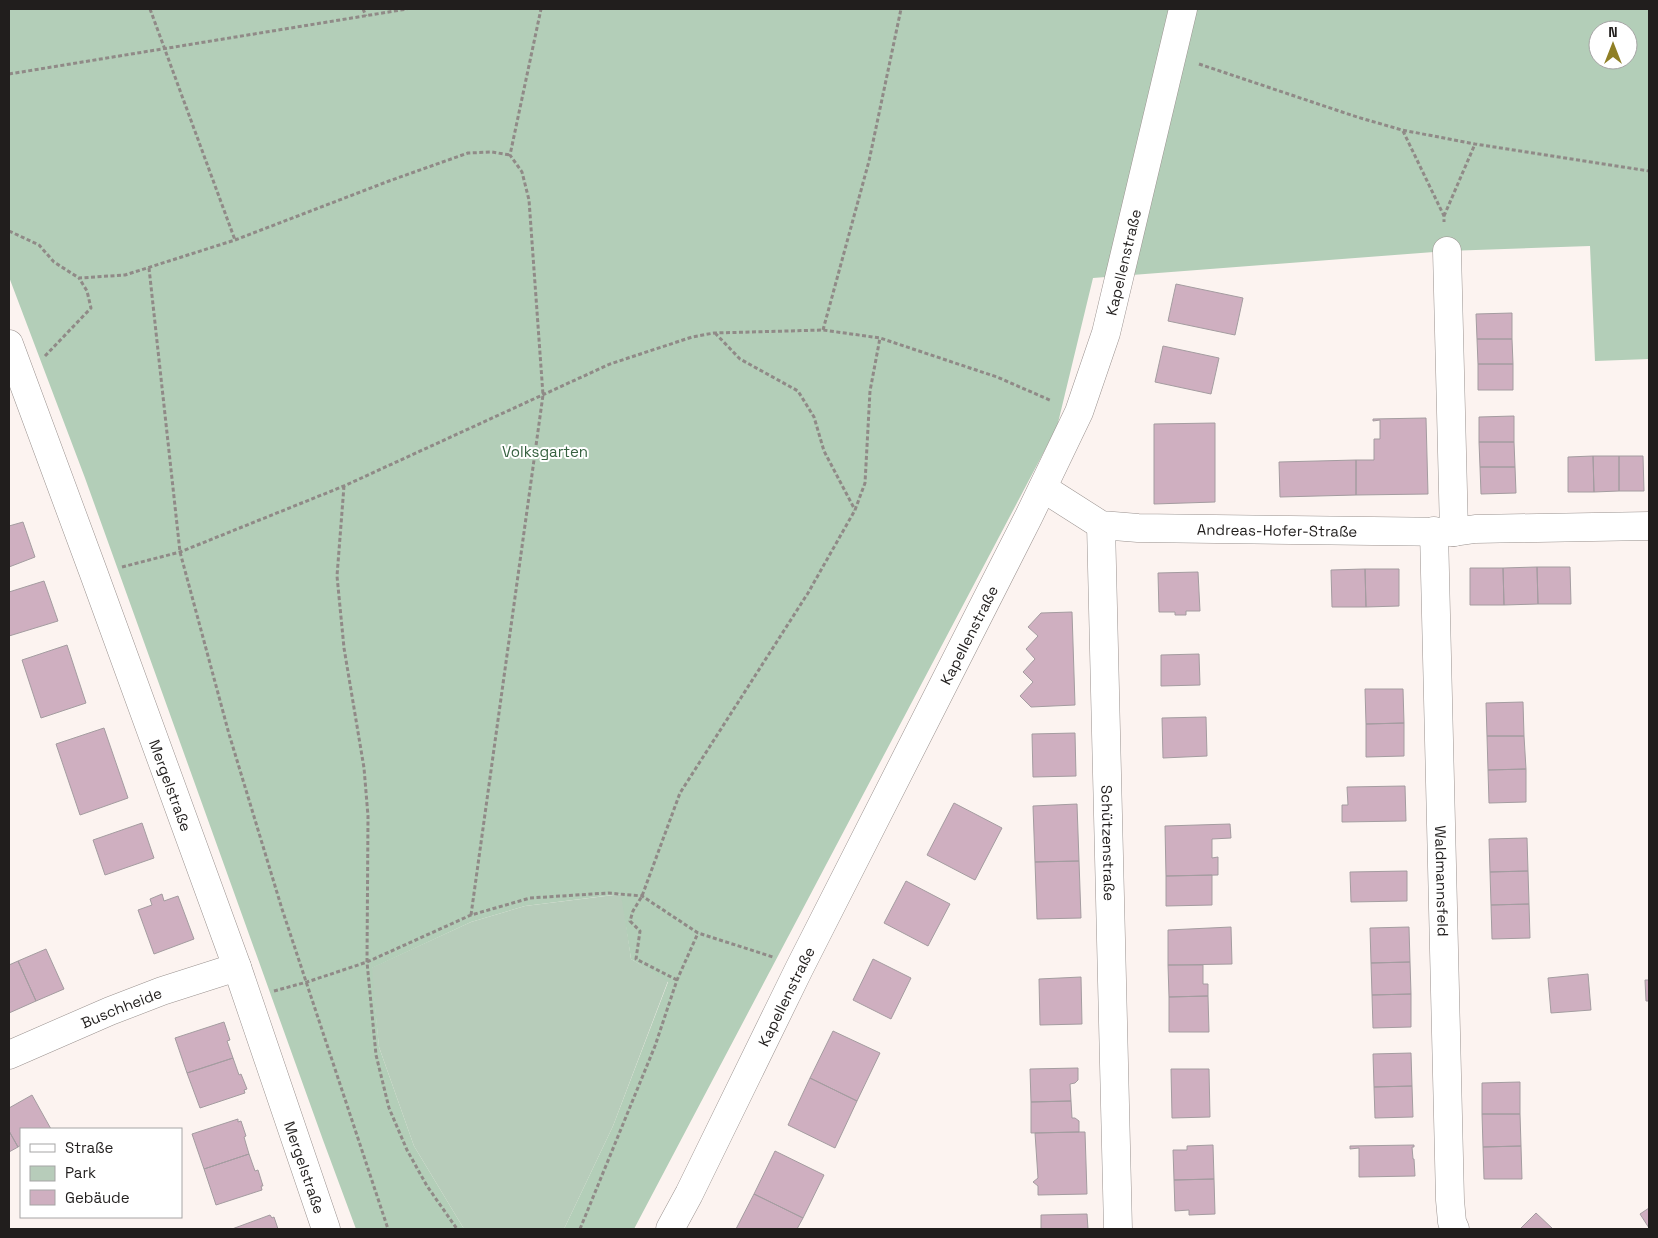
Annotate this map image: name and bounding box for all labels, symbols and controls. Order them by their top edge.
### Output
north arrow [1588,20,1638,70]
text: N [1608,23,1618,41]
street label: Kapellenstraße [1101,207,1145,317]
park label: Volksgarten [502,442,588,461]
street label: Andreas-Hofer-Straße [1197,519,1358,540]
street label: Kapellenstraße [936,582,1002,688]
street label: Mergelstraße [145,737,196,834]
street label: Schützenstraße [1098,785,1120,901]
street label: Waldmannsfeld [1432,825,1453,937]
street label: Kapellenstraße [753,943,818,1049]
street label: Buschheide [78,982,164,1032]
street label: Mergelstraße [281,1119,330,1216]
legend [20,1128,182,1218]
text: Straße [65,1138,114,1157]
text: Park [65,1163,96,1182]
text: Gebäude [65,1188,130,1207]

